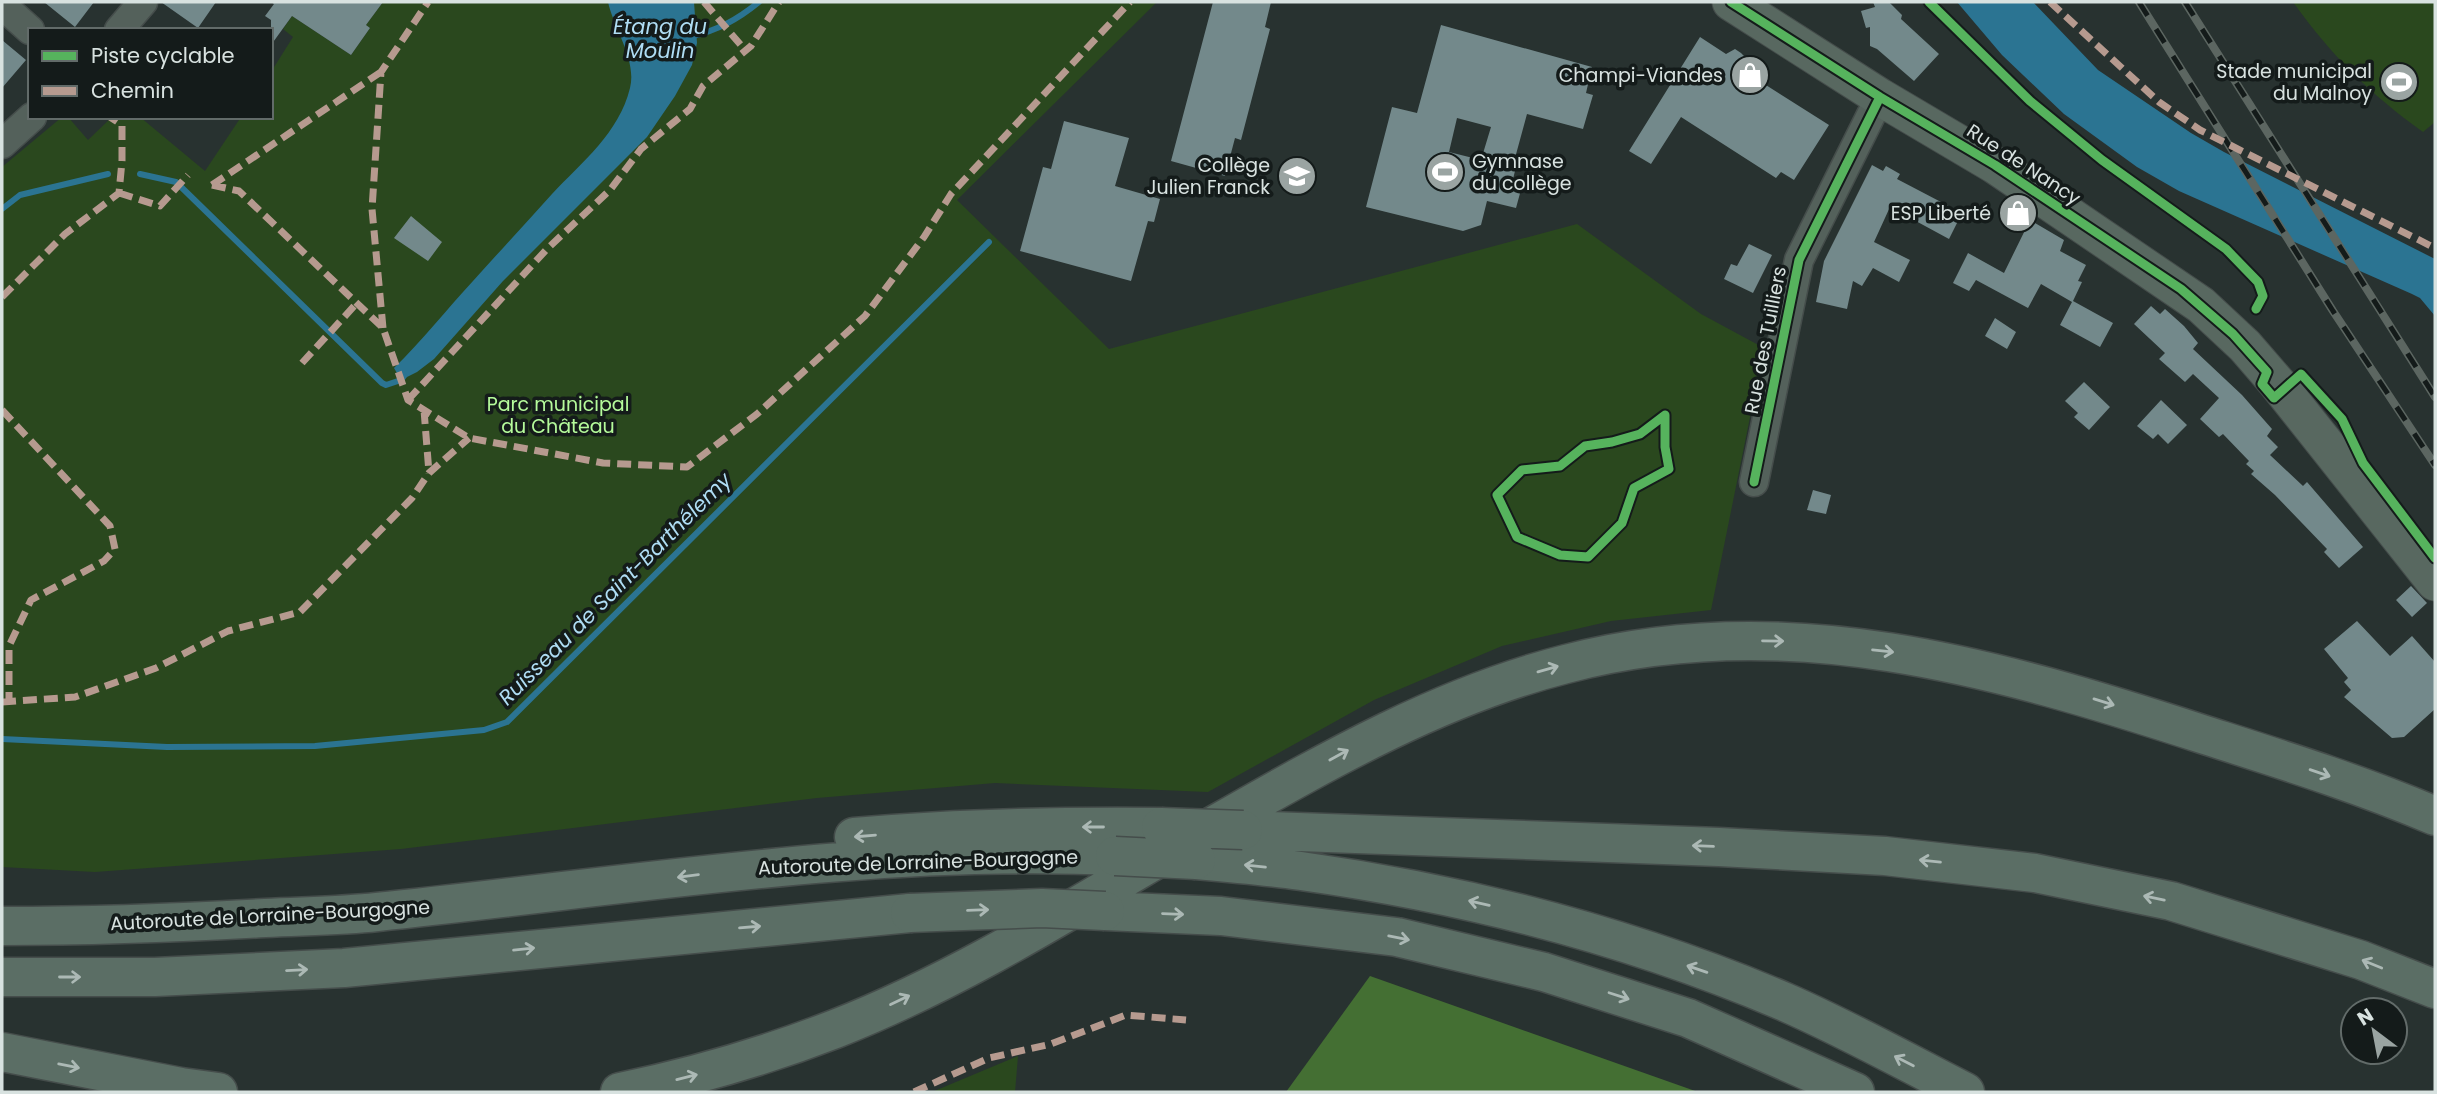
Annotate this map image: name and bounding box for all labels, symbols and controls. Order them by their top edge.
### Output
water label: Étang du Moulin [613,12,707,65]
legend [28,28,273,119]
text: Piste cyclable [91,41,235,70]
shop icon: Champi-Viandes [1729,54,1771,96]
place label: Stade municipal du Malnoy [2216,58,2372,107]
sports icon: Stade municipal du Malnoy [2378,61,2420,103]
place label: Champi-Viandes [1559,62,1723,89]
text: Chemin [91,76,174,105]
street label: Rue de Nancy [1962,117,2086,212]
place label: Gymnase du collège [1472,148,1572,197]
sports icon: Gymnase du collège [1424,151,1466,193]
place label: Collège Julien Franck [1146,152,1270,201]
school or university icon: Collège Julien Franck [1276,155,1318,197]
shop icon: ESP Liberté [1997,192,2039,234]
place label: ESP Liberté [1891,200,1991,227]
street label: Rue des Tuilliers [1738,264,1793,416]
park label: Parc municipal du Château [487,391,629,440]
water label: Ruisseau de Saint-Barthélemy [492,465,738,712]
one-way arrow [1761,634,1784,648]
one-way arrow [1871,644,1893,657]
one-way arrow [1537,661,1559,674]
one-way arrow [2092,697,2114,710]
one-way arrow [1328,748,1348,762]
one-way arrow [2309,768,2331,780]
one-way arrow [1081,820,1104,833]
one-way arrow [855,830,877,843]
one-way arrow [1692,839,1715,853]
street label: Autoroute de Lorraine-Bourgogne [758,843,1079,882]
one-way arrow [1919,855,1942,868]
one-way arrow [1244,859,1267,872]
one-way arrow [677,870,700,883]
one-way arrow [2143,890,2166,904]
street label: Autoroute de Lorraine-Bourgogne [109,894,431,937]
one-way arrow [1468,896,1491,909]
one-way arrow [966,904,989,917]
one-way arrow [1161,907,1184,920]
one-way arrow [738,921,761,934]
one-way arrow [1387,932,1410,946]
one-way arrow [512,943,535,956]
one-way arrow [2361,957,2383,970]
one-way arrow [1686,961,1708,974]
one-way arrow [286,963,309,976]
one-way arrow [58,970,81,984]
one-way arrow [1608,990,1630,1003]
one-way arrow [889,992,910,1006]
north arrow [2339,996,2409,1066]
text: N [2352,1002,2378,1032]
one-way arrow [1895,1054,1915,1068]
one-way arrow [57,1059,80,1073]
one-way arrow [675,1070,697,1083]

